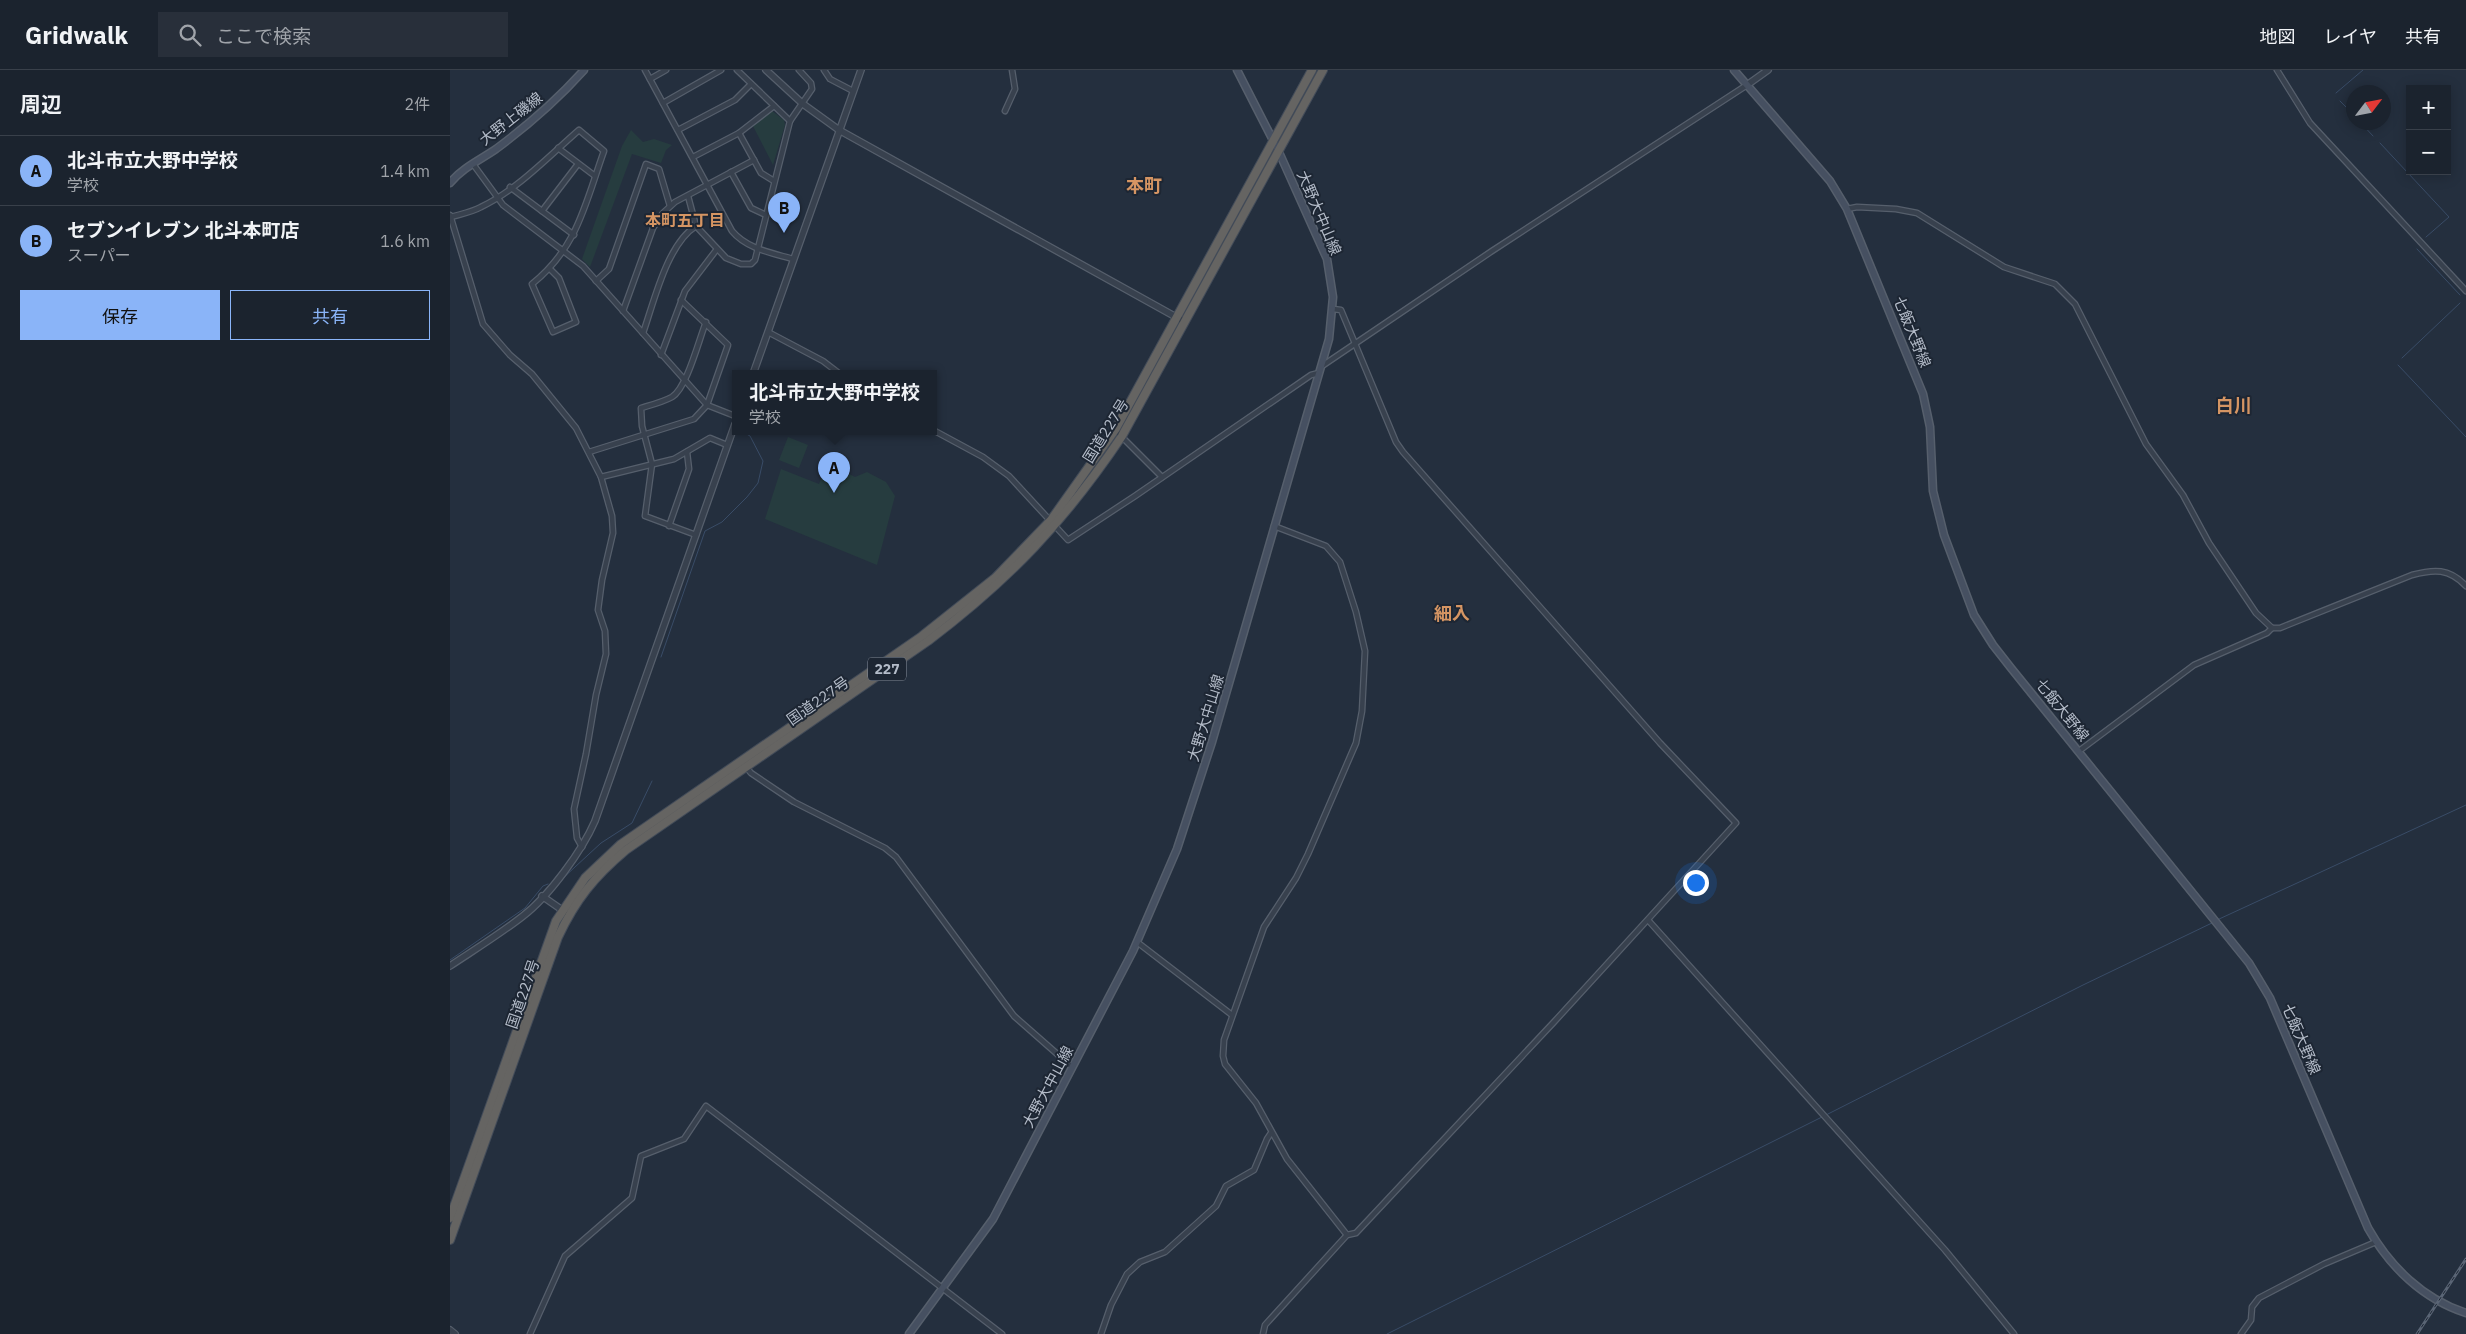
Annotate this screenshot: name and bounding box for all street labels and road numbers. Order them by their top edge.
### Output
street label: 大野上磯線 [475,88,546,149]
street label: 大野大中山線 [1293,168,1346,258]
street label: 七飯大野線 [1890,293,1935,370]
street label: 国道227号 [1078,395,1133,466]
road number: 227 [868,658,906,680]
street label: 国道227号 [783,672,853,729]
street label: 大野大中山線 [1183,672,1228,764]
street label: 七飯大野線 [2031,675,2093,745]
street label: 国道227号 [502,957,543,1031]
street label: 七飯大野線 [2278,1001,2325,1077]
street label: 大野大中山線 [1018,1043,1077,1131]

